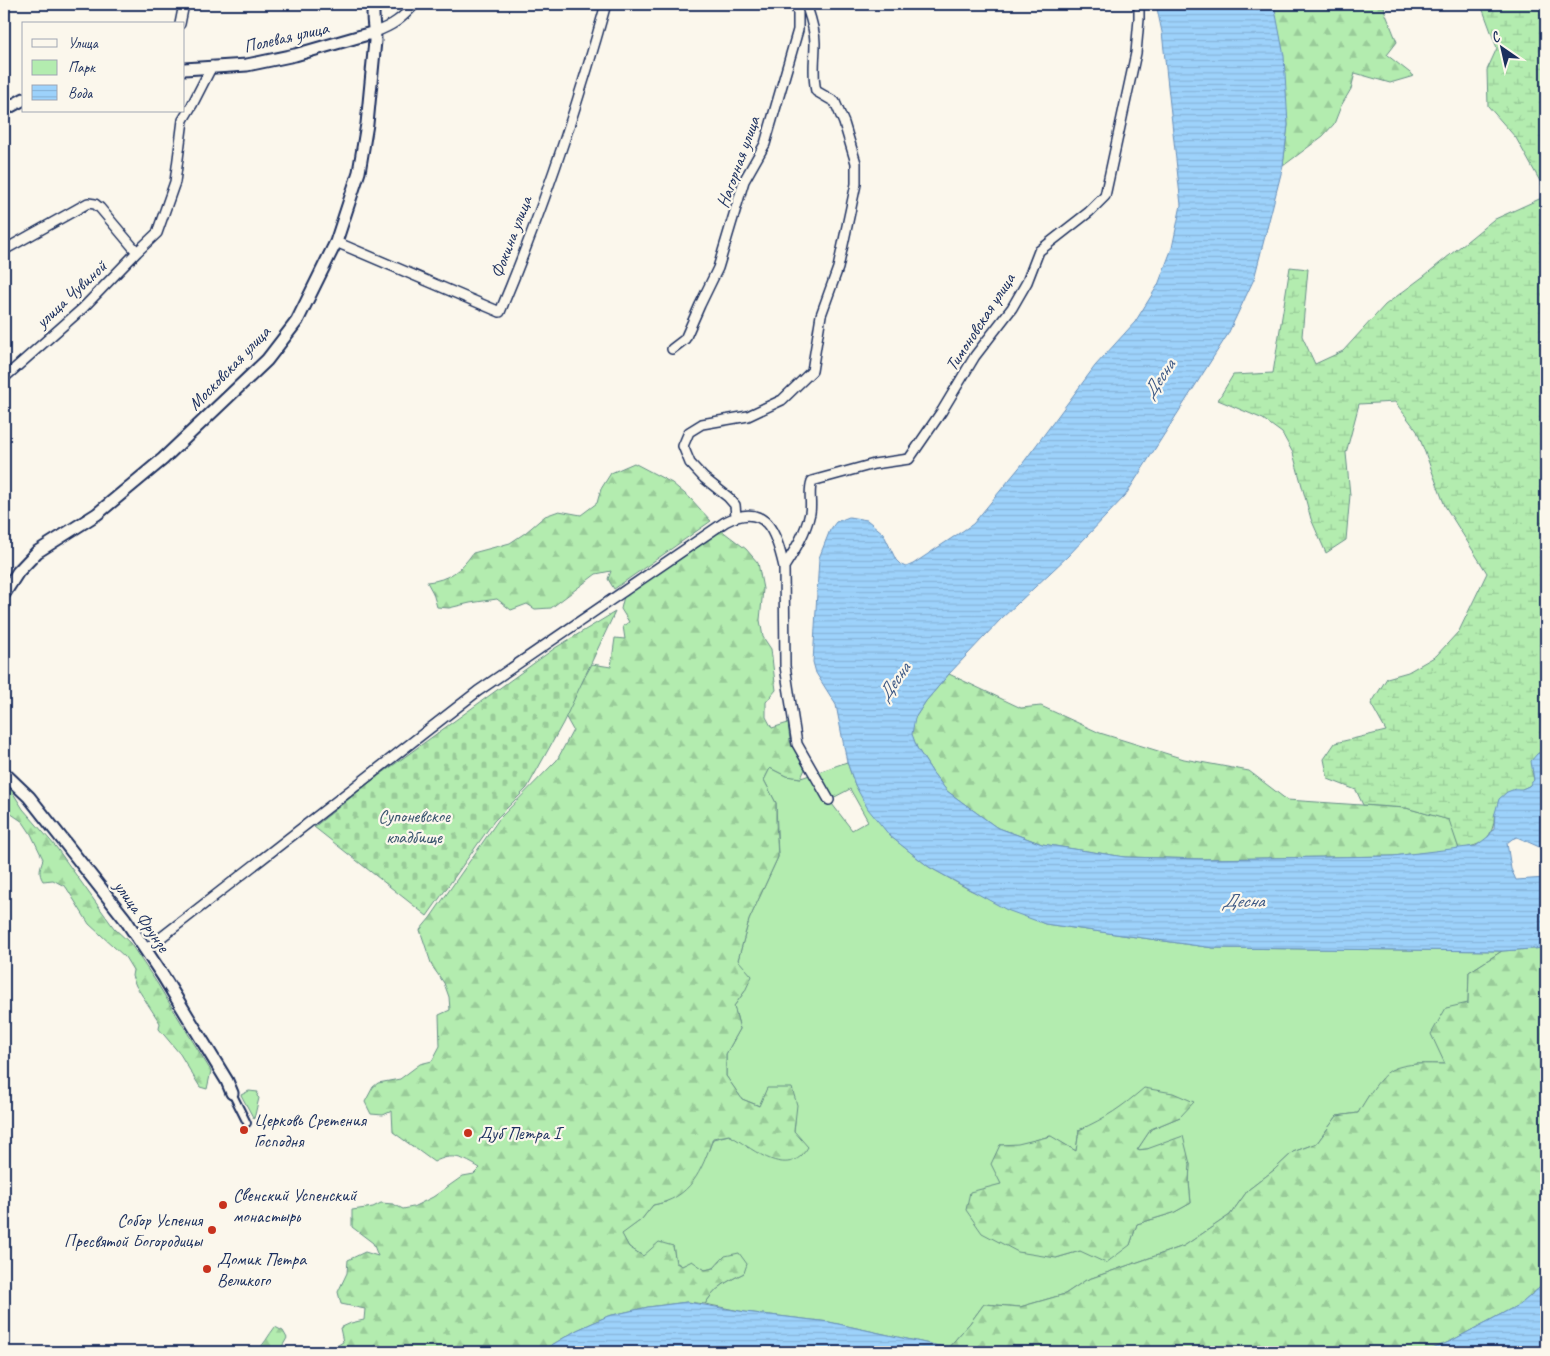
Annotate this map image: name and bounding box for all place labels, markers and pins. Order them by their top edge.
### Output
place label: Церковь Сретения Господня [254,1109,368,1152]
place label: Дуб Петра I [478,1122,564,1144]
marker: Церковь Сретения Господня [238,1124,250,1136]
marker: Дуб Петра I [462,1127,474,1139]
place label: Свенский Успенский монастырь [233,1184,358,1227]
marker: Свенский Успенский монастырь [217,1199,229,1211]
place label: Собор Успения Пресвятой Богородицы [64,1209,203,1252]
marker: Собор Успения Пресвятой Богородицы [206,1224,218,1236]
place label: Домик Петра Великого [217,1248,307,1291]
marker: Домик Петра Великого [201,1263,213,1275]

